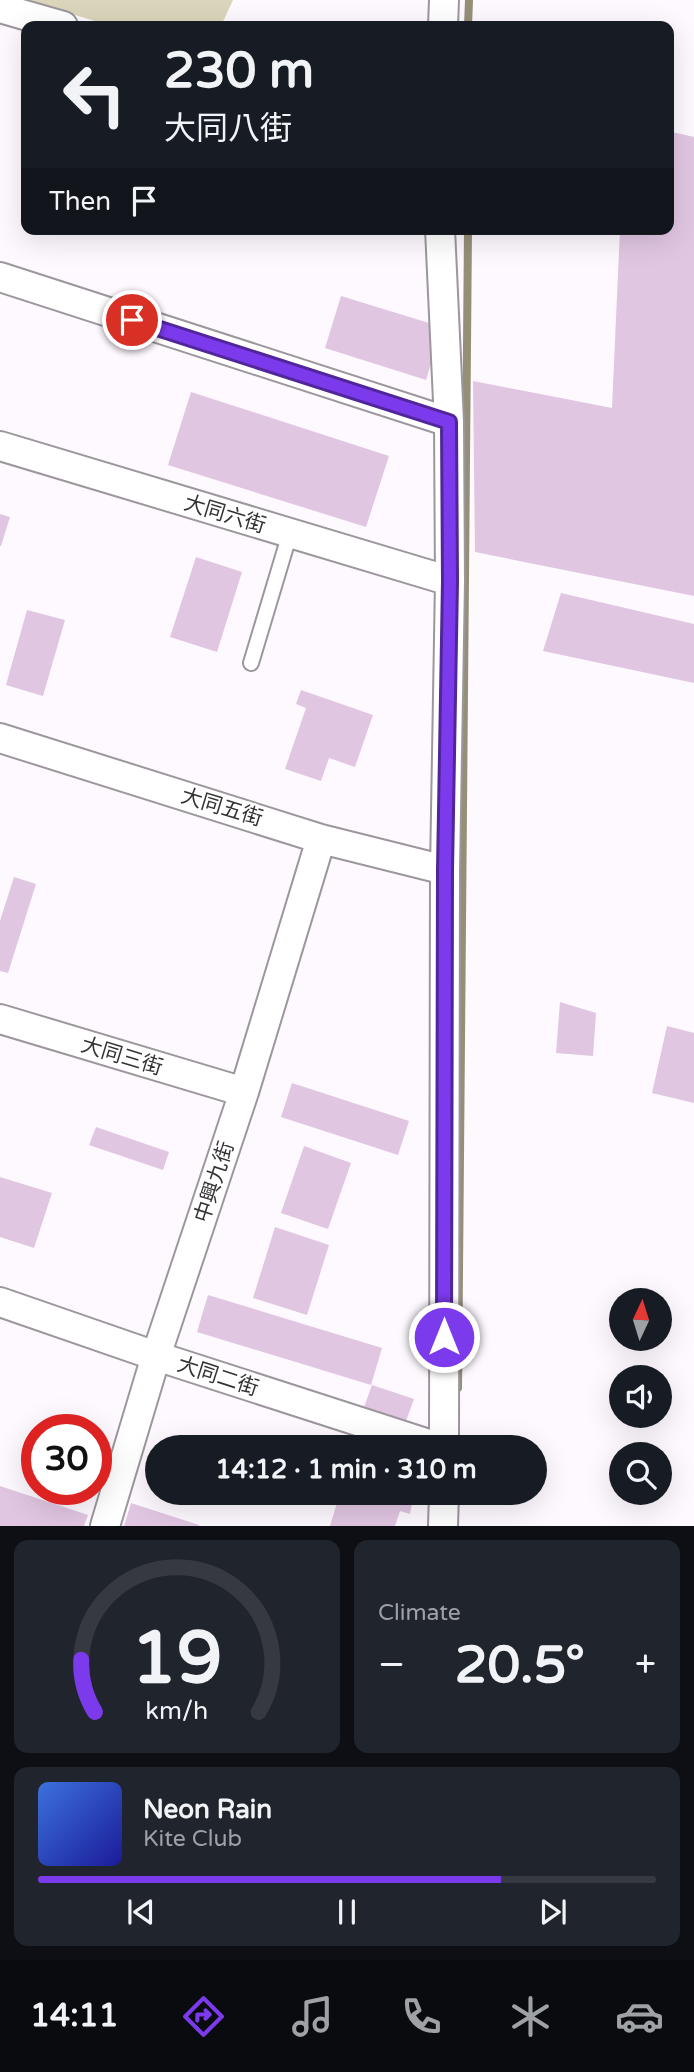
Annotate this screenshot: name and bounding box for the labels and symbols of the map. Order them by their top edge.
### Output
pin [102,290,162,350]
street label: 大同六街 [181,490,269,539]
street label: 大同五街 [178,783,266,832]
street label: 大同三街 [78,1032,166,1081]
street label: 中興九街 [190,1138,239,1226]
north arrow [609,1288,672,1351]
position arrow [407,1300,481,1374]
street label: 大同二街 [174,1352,262,1401]
speed limit sign: 30 [21,1414,112,1505]

